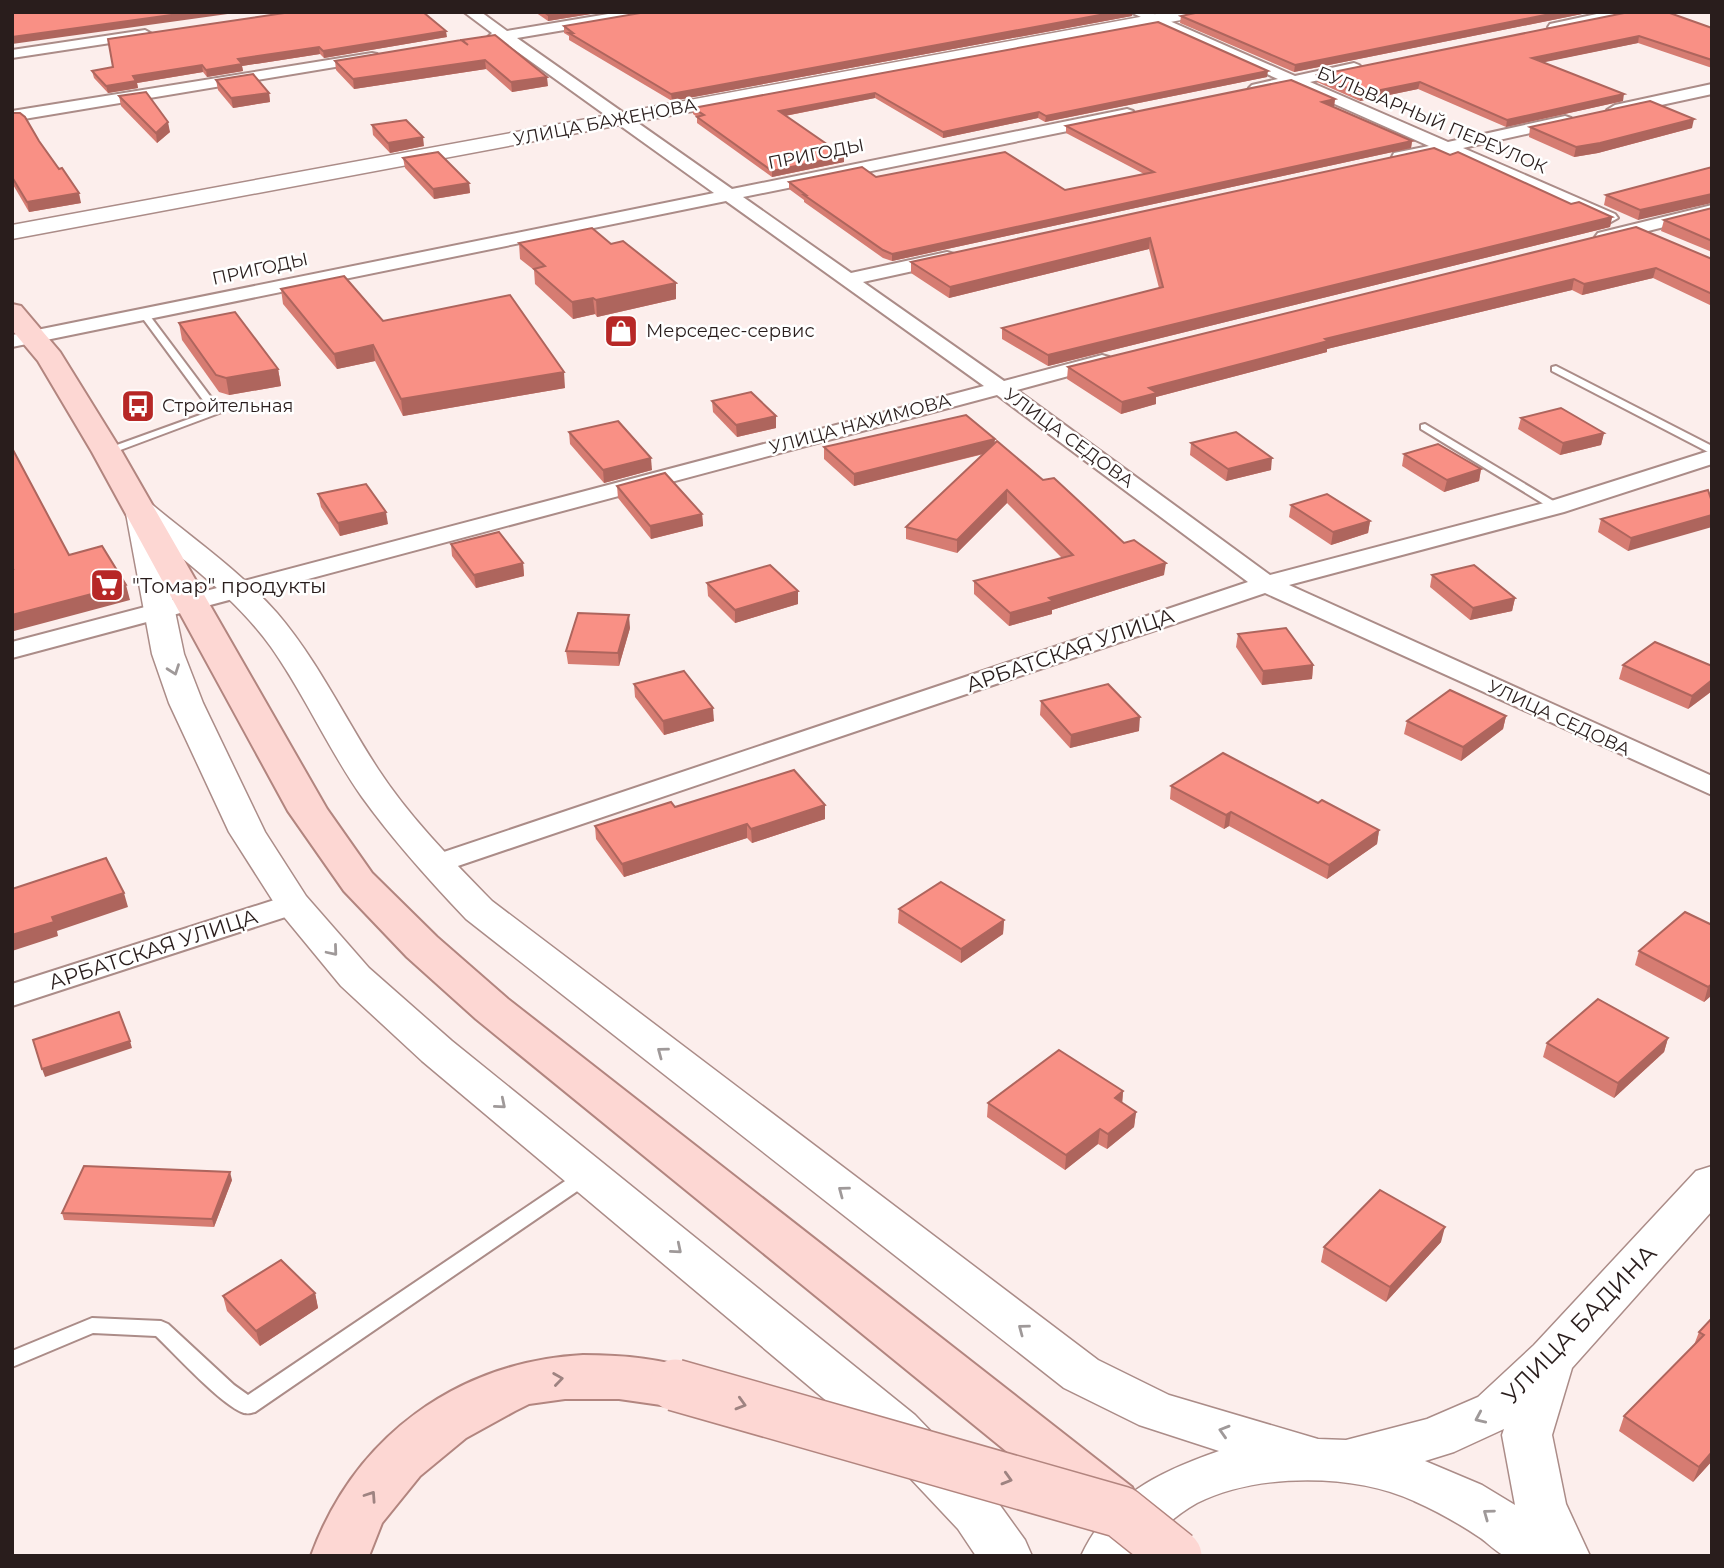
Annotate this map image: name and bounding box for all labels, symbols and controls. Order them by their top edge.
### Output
street label: БУЛЬВАРНЫЙ ПЕРЕУЛОК [1314,61,1551,179]
street label: УЛИЦА БАЖЕНОВА [511,93,699,151]
street label: ПРИГОДЫ [766,134,866,174]
street label: ПРИГОДЫ [210,248,310,290]
shop icon: Мерседес-сервис [602,312,640,350]
place label: Мерседес-сервис [646,320,815,342]
street label: УЛИЦА СЕДОВА [1000,384,1139,493]
bus stop icon: Стройтельная [119,387,157,425]
street label: УЛИЦА НАХИМОВА [767,389,954,459]
place label: Стройтельная [162,395,293,417]
supermarket icon: "Томар" продукты [88,566,126,604]
place label: "Томар" продукты [132,573,326,598]
street label: АРБАТСКАЯ УЛИЦА [963,603,1178,697]
one-way arrow [166,663,180,676]
street label: УЛИЦА СЕДОВА [1484,675,1634,761]
street label: АРБАТСКАЯ УЛИЦА [45,903,261,995]
one-way arrow [325,943,337,956]
one-way arrow [657,1048,670,1061]
one-way arrow [493,1096,506,1108]
one-way arrow [838,1186,850,1199]
street label: УЛИЦА БАДИНА [1496,1238,1662,1410]
one-way arrow [668,1241,681,1253]
one-way arrow [1018,1325,1031,1338]
one-way arrow [552,1372,564,1387]
one-way arrow [734,1396,746,1410]
one-way arrow [1475,1410,1487,1424]
one-way arrow [1218,1424,1230,1439]
one-way arrow [1001,1471,1013,1486]
one-way arrow [363,1491,376,1504]
one-way arrow [1483,1510,1496,1522]

